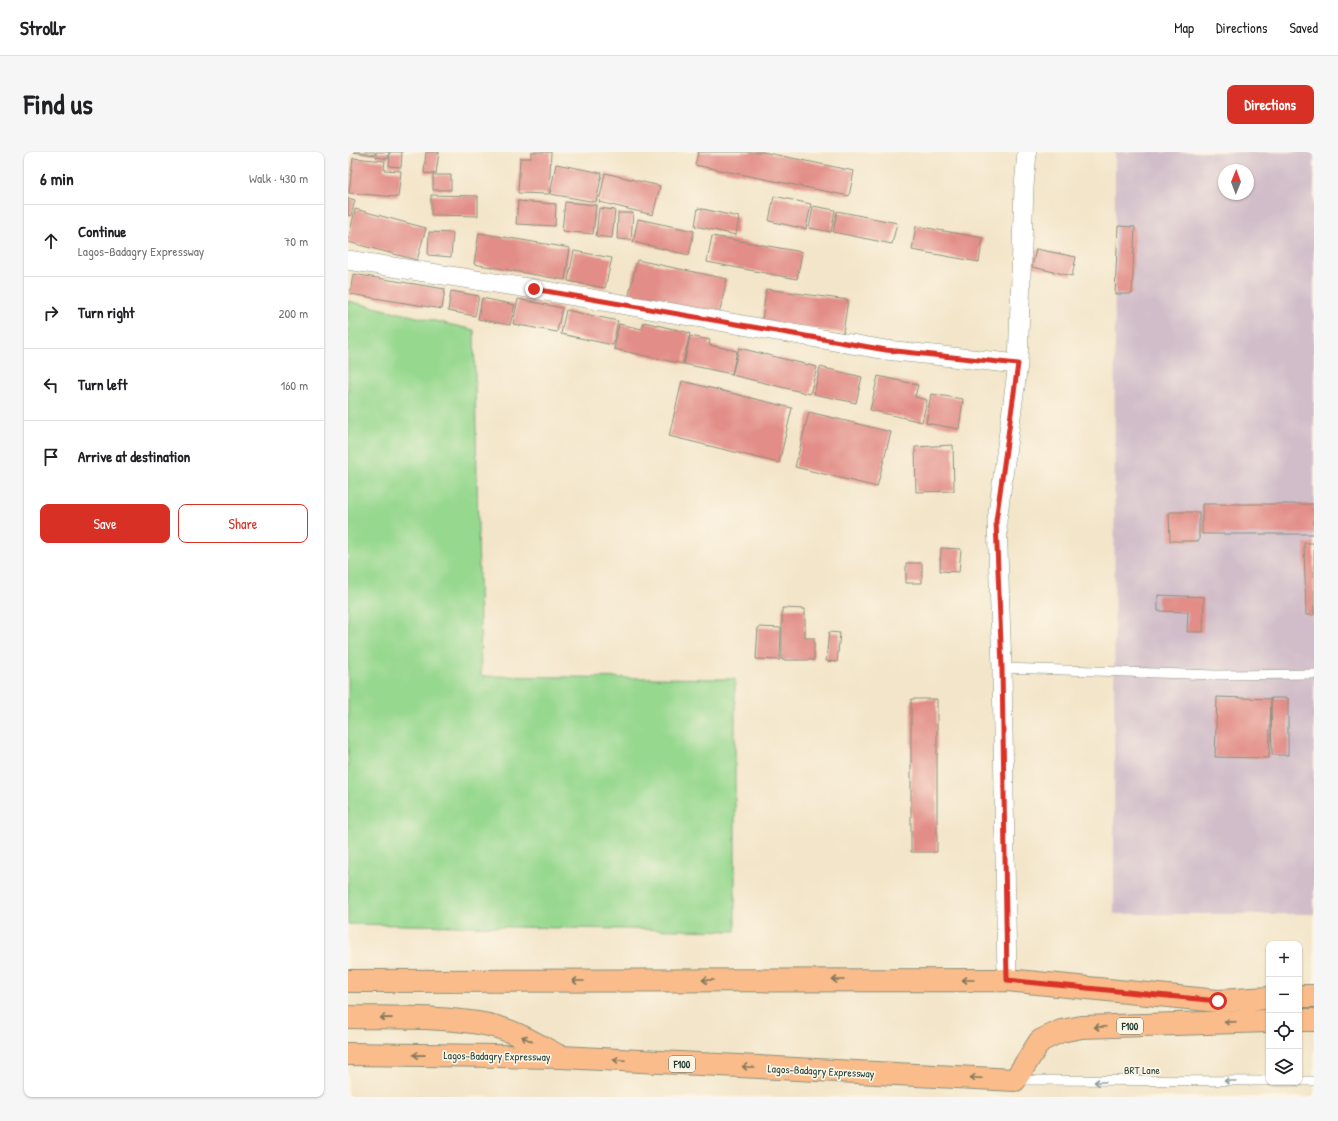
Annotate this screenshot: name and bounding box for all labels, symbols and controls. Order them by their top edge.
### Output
text: Strollr [20,15,66,41]
text: Map [1174,18,1194,37]
text: Directions [1216,18,1267,37]
text: Saved [1289,18,1318,37]
text: Find us [24,85,93,123]
button: Directions [1227,85,1314,124]
north arrow [1218,164,1254,200]
text: 6 min [40,167,74,190]
text: Walk · 430 m [249,169,308,187]
text: Continue [78,221,126,242]
icon: ahead [40,230,62,252]
text: 70 m [284,232,308,250]
text: Lagos-Badagry Expressway [78,242,204,260]
route end [525,280,543,298]
icon: right [40,302,62,324]
text: Turn right [78,302,134,323]
text: 200 m [278,304,308,322]
icon: left [40,374,62,396]
text: Turn left [78,374,128,395]
text: 160 m [280,376,308,394]
icon: arrive [40,446,62,468]
text: Arrive at destination [78,446,190,467]
button: Save [40,504,170,543]
button: Share [178,504,308,543]
map controls [1266,941,1302,1085]
button: + [1266,941,1302,977]
one-way arrow [702,976,715,984]
one-way arrow [832,976,845,984]
one-way arrow [962,976,975,984]
one-way arrow [572,977,585,985]
button: − [1266,977,1302,1013]
route start [1209,992,1227,1010]
button: locate [1266,1013,1302,1049]
one-way arrow [380,1014,393,1022]
road number: F100 [1117,1018,1143,1034]
one-way arrow [1224,1019,1237,1026]
one-way arrow [1094,1023,1107,1031]
one-way arrow [521,1035,533,1043]
street label: Lagos-Badagry Expressway [443,1048,551,1064]
button: layers [1266,1049,1302,1085]
one-way arrow [413,1051,426,1059]
road number: F100 [669,1056,695,1072]
one-way arrow [613,1057,626,1064]
street label: Lagos-Badagry Expressway [767,1061,875,1081]
one-way arrow [742,1063,755,1071]
street label: BRT Lane [1124,1063,1161,1077]
one-way arrow [970,1075,983,1082]
one-way arrow [1224,1077,1237,1085]
one-way arrow [1094,1078,1107,1086]

